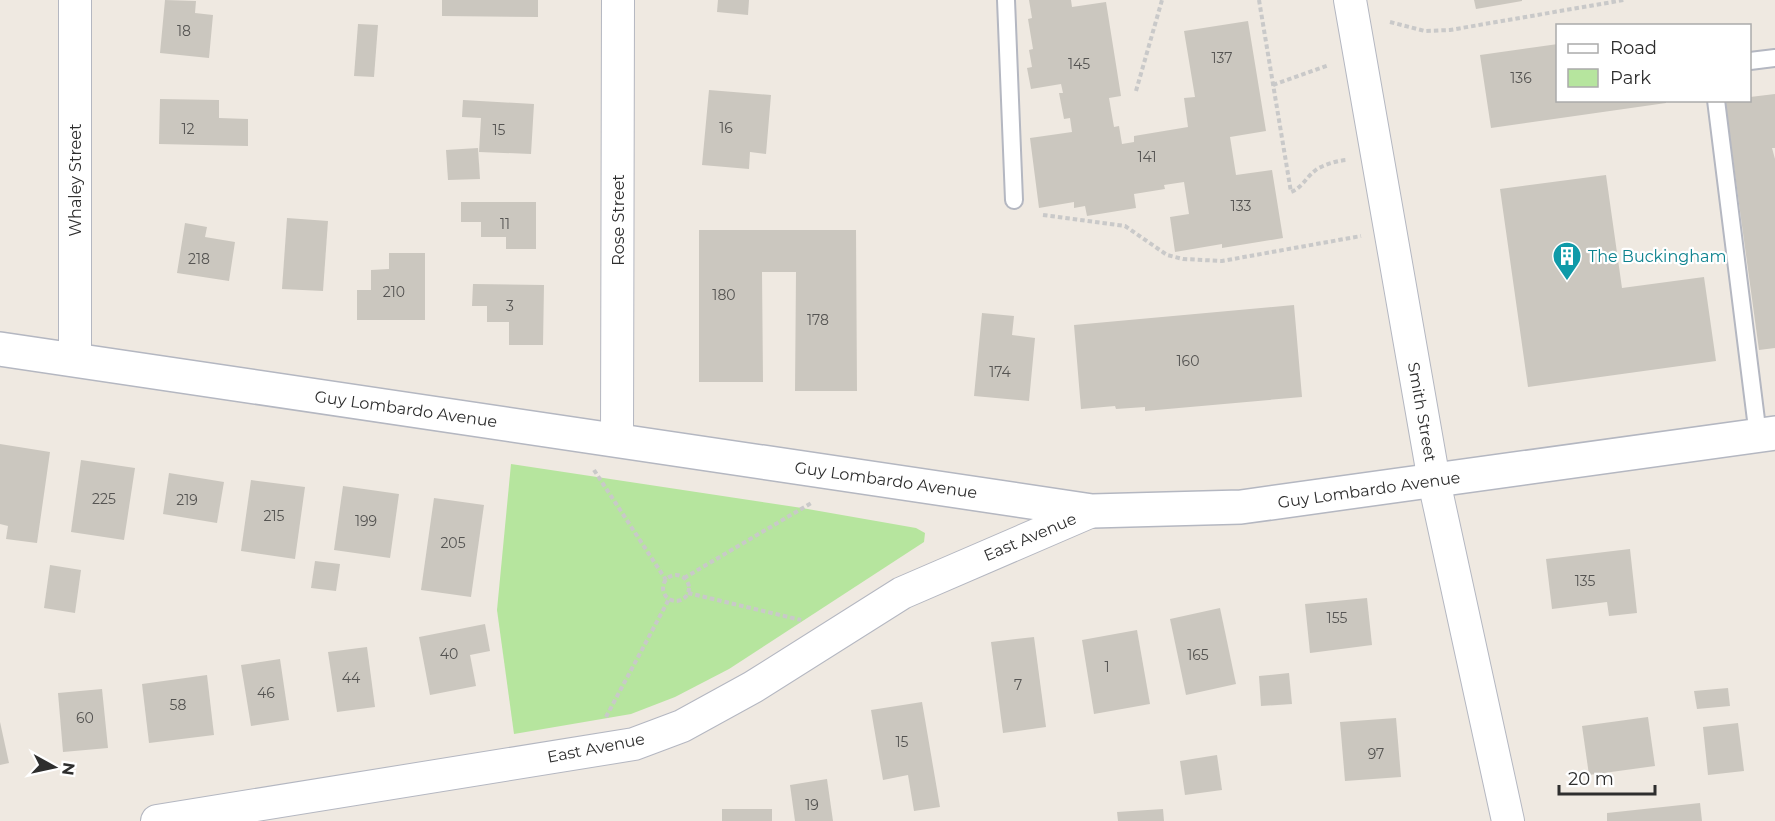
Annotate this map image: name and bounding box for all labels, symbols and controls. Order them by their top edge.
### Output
house number: 18 [177,22,191,40]
legend [1556,24,1751,102]
text: Road [1610,37,1657,59]
house number: 137 [1211,49,1233,67]
house number: 145 [1068,55,1090,73]
text: Park [1610,67,1651,89]
house number: 136 [1510,69,1532,87]
house number: 16 [719,119,733,137]
house number: 12 [181,120,195,138]
house number: 15 [493,121,506,139]
street label: Whaley Street [66,123,85,236]
house number: 141 [1137,148,1157,166]
street label: Rose Street [609,174,628,266]
house number: 133 [1231,197,1251,215]
house number: 11 [500,215,510,233]
building icon: The Buckingham [1551,240,1583,282]
place label: The Buckingham [1588,247,1726,266]
house number: 218 [188,250,210,268]
house number: 210 [383,283,405,301]
house number: 180 [712,286,736,304]
house number: 3 [506,297,514,315]
house number: 178 [807,311,829,329]
house number: 160 [1177,352,1199,370]
street label: Smith Street [1404,361,1440,464]
house number: 174 [989,363,1012,381]
street label: Guy Lombardo Avenue [314,387,498,431]
street label: Guy Lombardo Avenue [794,458,978,502]
street label: Guy Lombardo Avenue [1277,468,1461,512]
house number: 225 [92,490,116,508]
house number: 219 [176,491,198,509]
house number: 215 [264,507,285,525]
street label: East Avenue [981,509,1079,565]
house number: 199 [355,512,377,530]
house number: 205 [440,534,466,552]
house number: 135 [1575,572,1595,590]
house number: 155 [1327,609,1347,627]
house number: 40 [440,645,458,663]
house number: 165 [1187,646,1209,664]
house number: 1 [1104,658,1110,676]
house number: 44 [342,669,361,687]
house number: 7 [1014,676,1022,694]
house number: 46 [257,684,275,702]
house number: 58 [170,696,186,714]
house number: 60 [76,709,94,727]
street label: East Avenue [546,729,646,767]
house number: 15 [896,733,909,751]
north arrow [24,737,84,797]
house number: 97 [1368,745,1384,763]
scale bar [1559,758,1655,796]
text: N [58,761,79,777]
text: 20 m [1568,768,1614,790]
house number: 19 [805,796,819,814]

